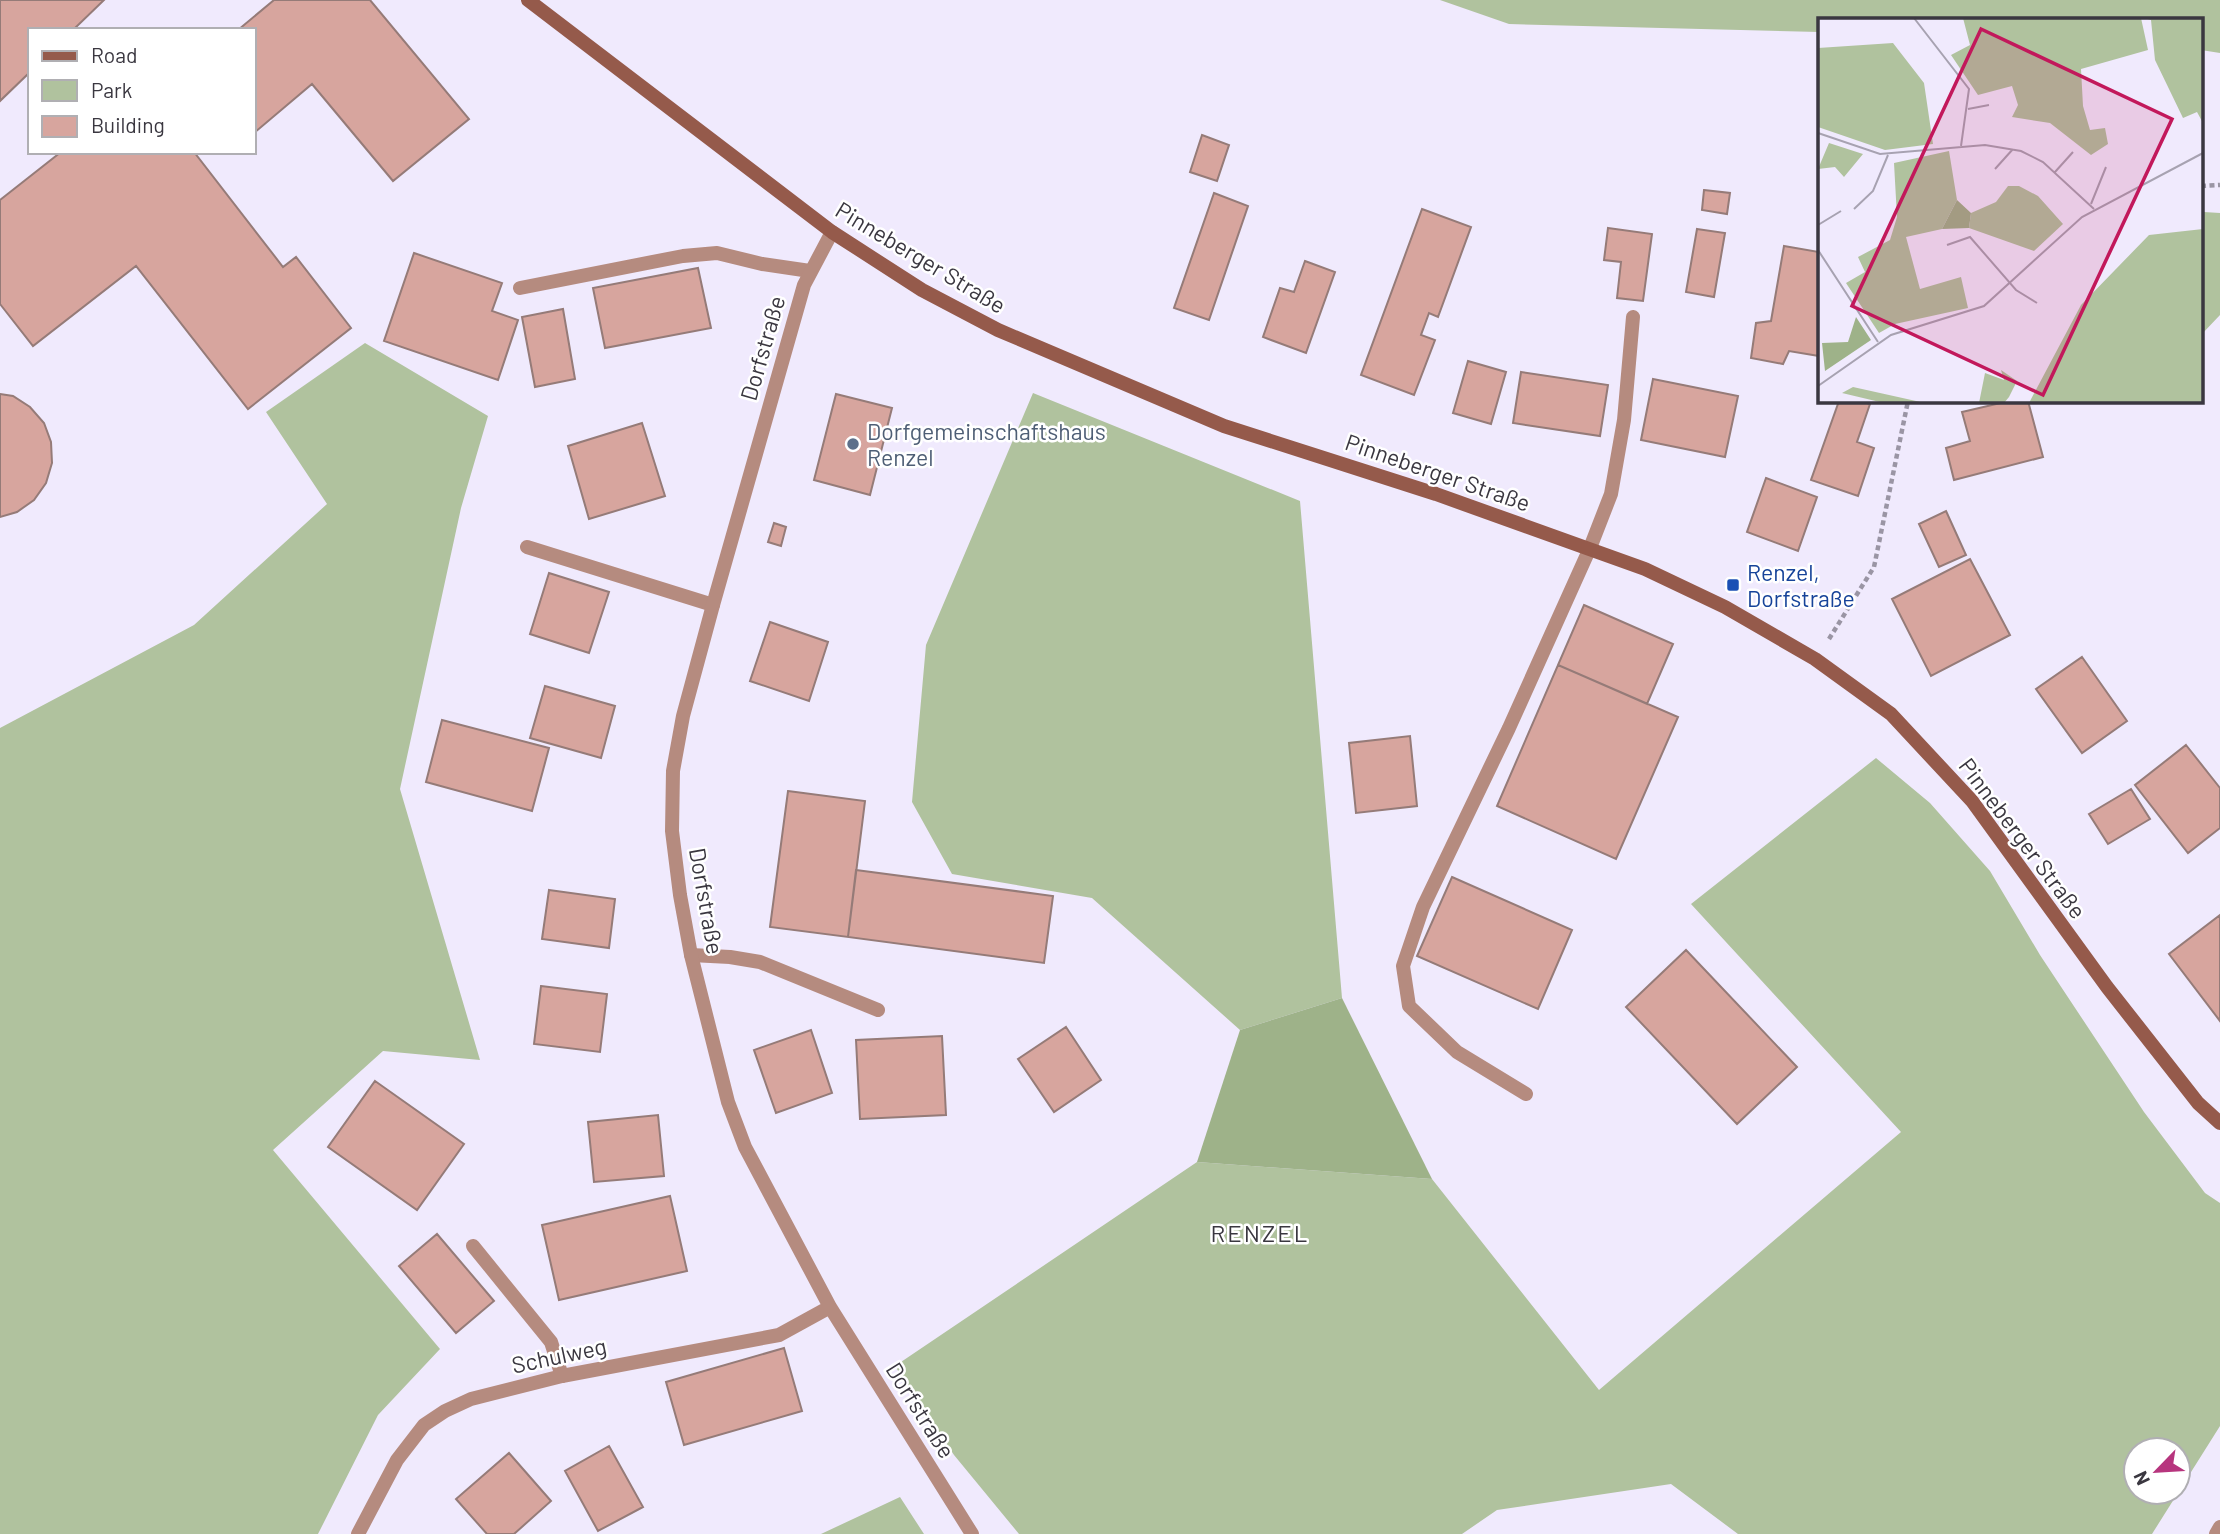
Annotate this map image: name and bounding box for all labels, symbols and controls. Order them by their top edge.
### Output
inset map [1818,18,2202,402]
legend [28,28,256,154]
text: Road [91,42,137,67]
text: Park [91,77,132,102]
text: Building [91,112,165,137]
street label: Pinneberger Straße [831,195,1011,319]
street label: Dorfstraße [734,292,790,404]
place label: Dorfgemeinschaftshaus Renzel [867,417,1106,471]
street label: Pinneberger Straße [1342,427,1534,517]
marker: Dorfgemeinschaftshaus Renzel [845,436,861,452]
place label: Renzel, Dorfstraße [1747,558,1855,612]
marker: Renzel, Dorfstraße [1725,577,1741,593]
street label: Pinneberger Straße [1954,752,2092,924]
street label: Dorfstraße [684,845,730,957]
district label: RENZEL [1211,1218,1309,1247]
street label: Schulweg [509,1331,609,1379]
street label: Dorfstraße [881,1357,961,1463]
north arrow [2122,1436,2192,1506]
text: N [2128,1468,2154,1489]

